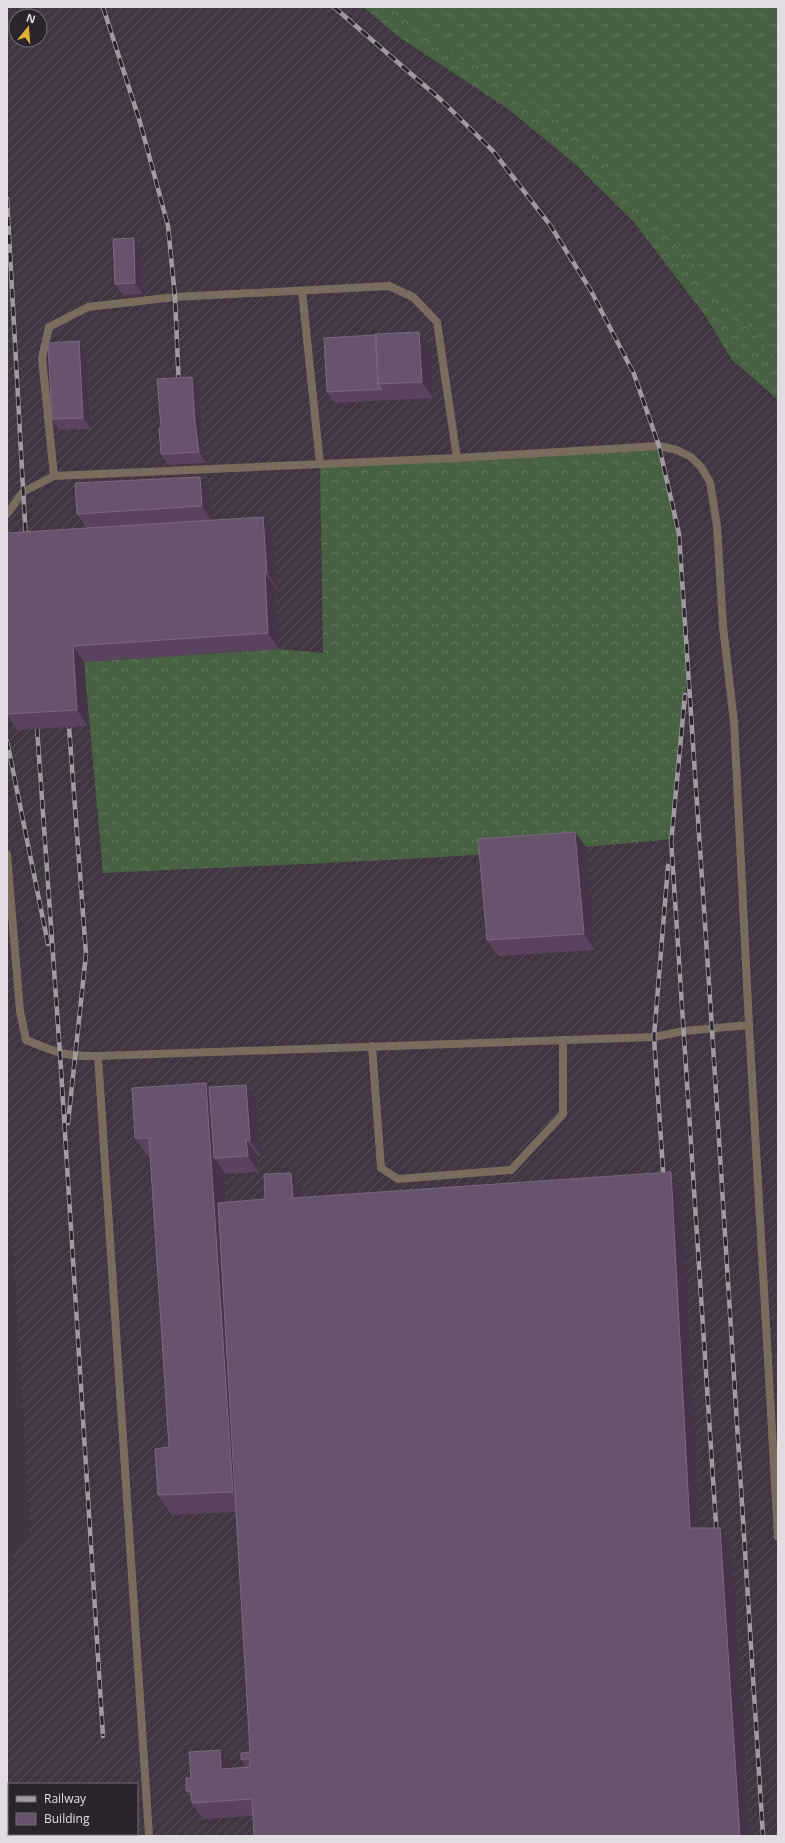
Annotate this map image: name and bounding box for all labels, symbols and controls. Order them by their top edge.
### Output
north arrow [8,8,48,48]
text: N [25,9,38,26]
legend [8,1783,138,1835]
text: Railway [44,1790,87,1807]
text: Building [44,1810,90,1827]

